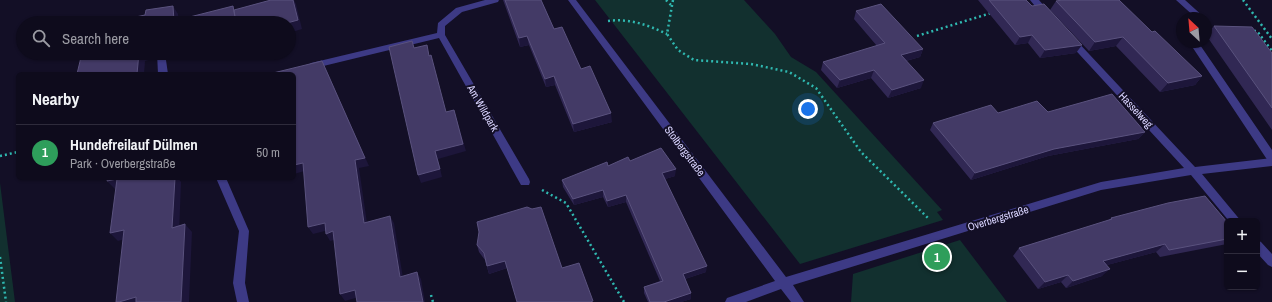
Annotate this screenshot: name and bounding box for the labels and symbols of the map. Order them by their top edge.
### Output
north arrow [1176,12,1212,48]
street label: Am Wildpark [464,81,502,134]
street label: Hasselweg [1116,89,1156,131]
your location [798,99,818,119]
street label: Stolbergstraße [662,123,708,179]
street label: Overbergstraße [966,202,1030,234]
pin: 1 [924,242,950,272]

